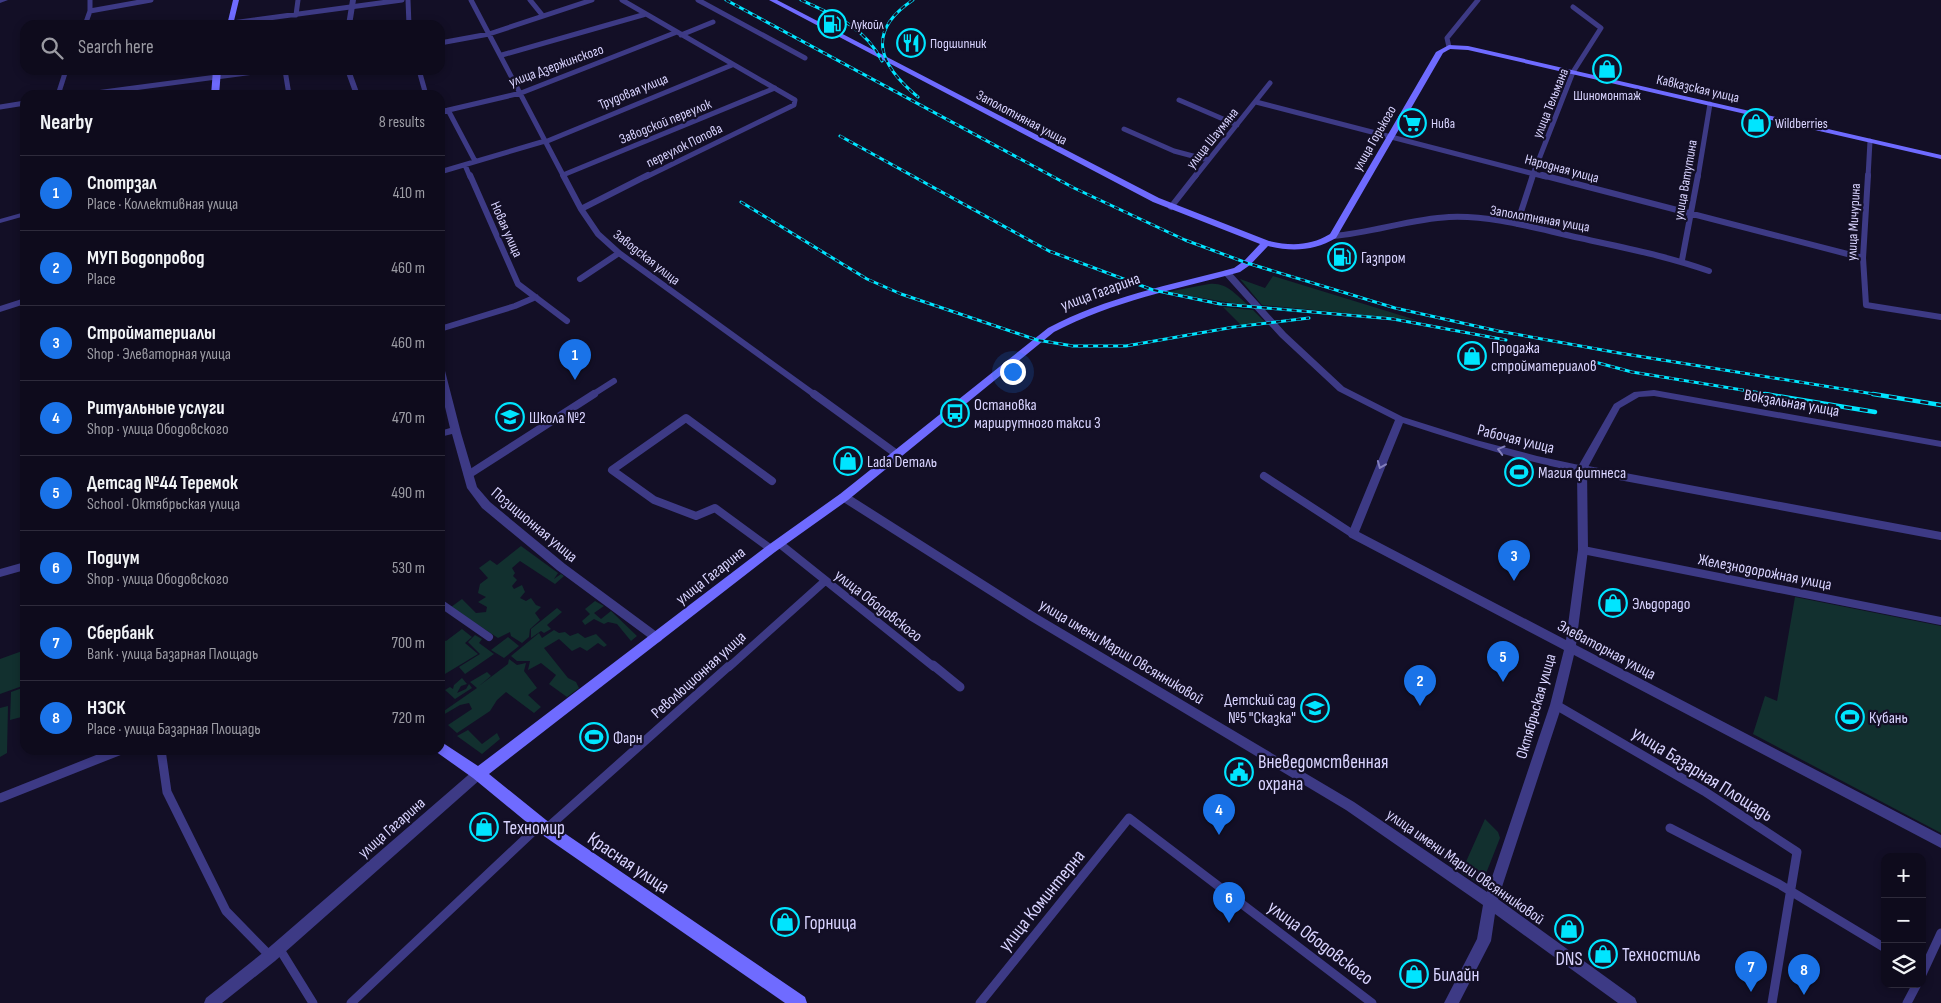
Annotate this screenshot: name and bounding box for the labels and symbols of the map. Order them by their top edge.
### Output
fuel station icon: Лукойл [817,9,847,39]
place label: Лукойл [850,16,884,33]
restaurant icon: Подшипник [896,28,926,58]
place label: Подшипник [930,35,987,52]
street label: улица Дзержинского [507,40,606,90]
shop icon: Шиномонтаж [1592,54,1622,84]
street label: улица Тельмана [1529,66,1572,141]
street label: Трудовая улица [596,70,670,113]
street label: Кавказская улица [1655,71,1741,106]
street label: Заполотняная улица [973,86,1070,149]
place label: Шиномонтаж [1573,87,1641,104]
street label: Заводской переулок [617,95,714,148]
street label: улица Горького [1349,102,1400,174]
street label: улица Шаумяна [1183,104,1242,172]
supermarket icon: Нива [1397,108,1427,138]
shop icon: Wildberries [1741,108,1771,138]
place label: Нива [1431,115,1455,132]
place label: Wildberries [1775,115,1828,132]
street label: переулок Попова [643,120,725,171]
street label: улица Ватутина [1670,138,1701,222]
street label: Народная улица [1523,150,1601,187]
street label: улица Мичурина [1843,183,1864,261]
street label: Новая улица [487,199,526,260]
street label: Заполотняная улица [1489,201,1591,236]
street label: Заводская улица [610,226,684,289]
fuel station icon: Газпром [1327,242,1357,272]
place label: Газпром [1361,249,1406,268]
street label: улица Гагарина [1058,269,1143,316]
pin: 1 [559,339,591,380]
place label: Продажа стройматериалов [1491,339,1597,376]
shop icon: Продажа стройматериалов [1457,341,1487,371]
your location [1000,359,1026,385]
street label: Вокзальная улица [1743,386,1841,421]
place label: Остановка маршрутного такси 3 [974,396,1101,433]
bus stop icon: Остановка маршрутного такси 3 [940,398,970,428]
school or university icon: Школа №2 [495,402,525,432]
place label: Школа №2 [529,409,586,428]
street label: Рабочая улица [1475,421,1556,458]
one-way arrow [1496,445,1505,456]
shop icon: Lada Dеталь [833,446,863,476]
place label: Lada Dеталь [867,453,937,472]
sports icon: Магия фитнеса [1504,457,1534,487]
one-way arrow [1377,460,1387,468]
place label: Магия фитнеса [1538,464,1626,483]
street label: Позиционная улица [487,484,581,567]
pin: 3 [1498,540,1530,581]
street label: улица Гагарина [672,543,749,609]
street label: Железнодорожная улица [1696,550,1833,595]
street label: улица Ободовского [830,566,926,646]
shop icon: Эльдорадо [1598,588,1628,618]
place label: Эльдорадо [1632,595,1690,614]
street label: улица имени Марии Овсянниковой [1035,596,1207,709]
street label: Элеваторная улица [1554,616,1659,684]
street label: Революционная улица [648,628,750,723]
pin: 5 [1487,641,1519,682]
street label: Октябрьская улица [1512,652,1561,761]
pin: 2 [1404,665,1436,706]
place label: Детский сад №5 "Сказка" [1224,691,1296,728]
school or university icon: Детский сад №5 "Сказка" [1300,693,1330,723]
sports icon: Кубань [1835,702,1865,732]
place label: Кубань [1869,709,1908,728]
street label: улица Базарная Площадь [1627,721,1777,827]
sports icon: Фарн [579,722,609,752]
place label: Фарн [613,729,643,748]
place label: Вневедомственная охрана [1258,751,1388,796]
public building icon: Вневедомственная охрана [1224,757,1254,787]
street label: улица Гагарина [354,794,430,862]
pin: 4 [1203,794,1235,835]
street label: улица имени Марии Овсянниковой [1382,805,1548,929]
shop icon: Техномир [469,812,499,842]
place label: Техномир [503,817,565,840]
street label: Красная улица [583,827,674,899]
street label: улица Коминтерна [994,845,1090,957]
pin: 6 [1213,882,1245,923]
street label: улица Ободовского [1263,896,1377,990]
shop icon: Горница [770,907,800,937]
place label: Горница [804,912,857,935]
shop icon: DNS [1554,914,1584,944]
shop icon: Техностиль [1588,939,1618,969]
place label: Техностиль [1622,944,1701,967]
place label: DNS [1555,948,1583,971]
pin: 7 [1735,951,1767,992]
pin: 8 [1788,954,1820,995]
shop icon: Билайн [1399,959,1429,989]
place label: Билайн [1433,964,1479,987]

